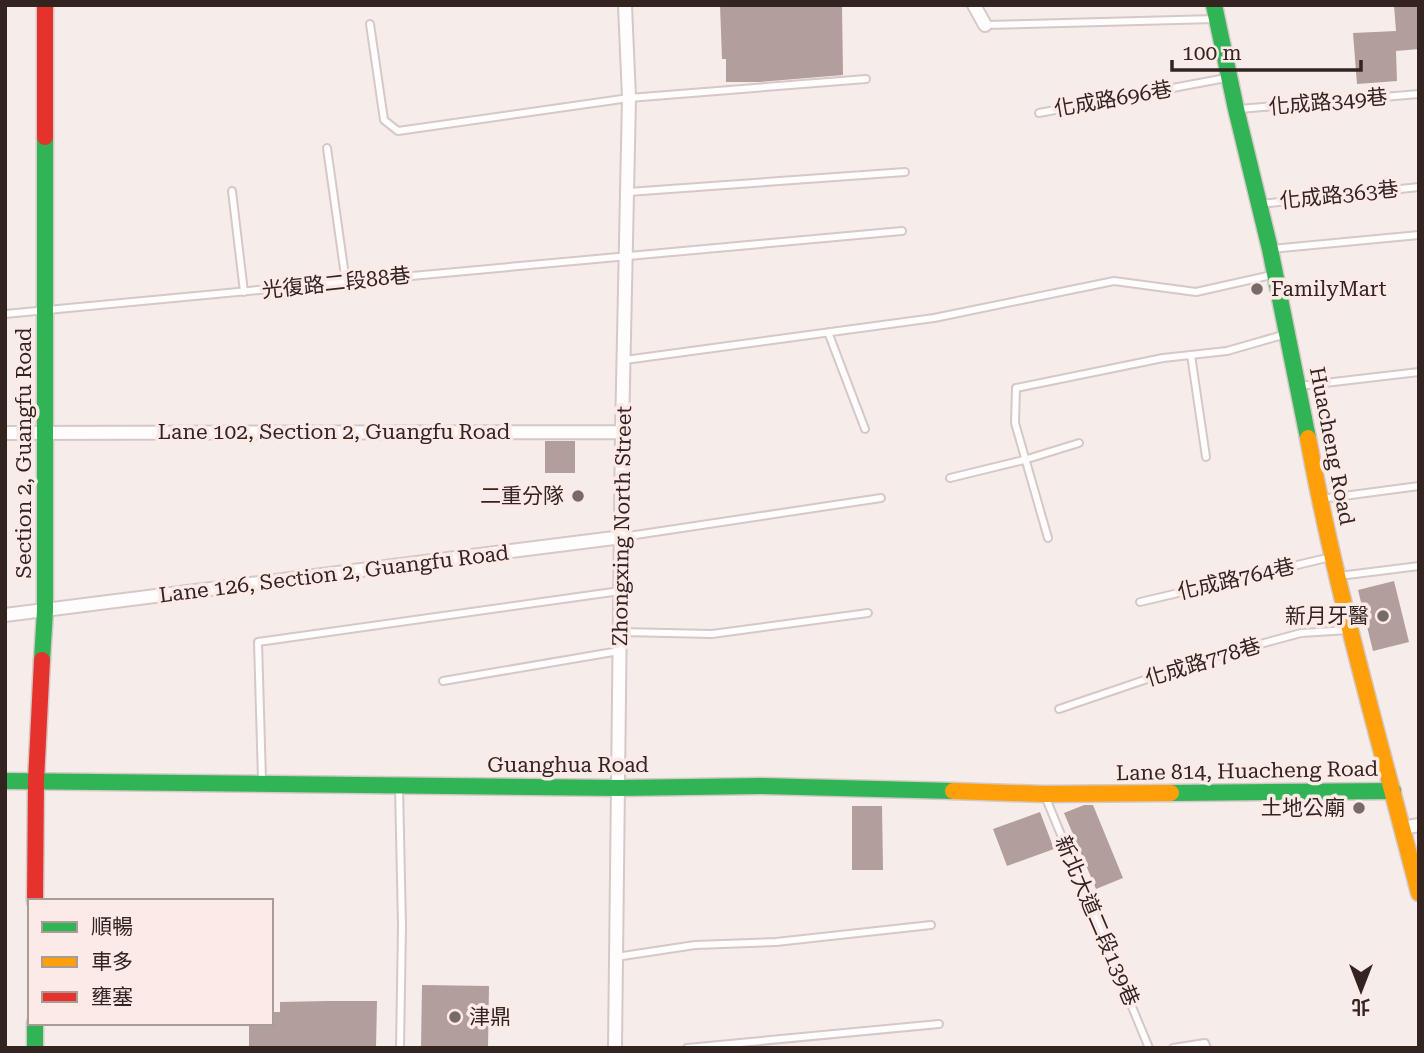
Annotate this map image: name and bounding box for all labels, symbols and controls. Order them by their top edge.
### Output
scale bar [1172,28,1361,72]
text: 100 m [1182,41,1242,65]
street label: 化成路696巷 [1052,77,1174,121]
street label: 化成路349巷 [1268,85,1388,119]
street label: 化成路363巷 [1278,177,1400,213]
street label: 光復路二段88巷 [260,263,412,303]
place label: FamilyMart [1271,277,1387,301]
marker: FamilyMart [1249,281,1265,297]
street label: Section 2, Guangfu Road [12,327,36,579]
street label: Huacheng Road [1305,365,1359,528]
street label: Zhongxing North Street [608,405,636,646]
street label: Lane 102, Section 2, Guangfu Road [158,420,511,444]
place label: 二重分隊 [480,484,564,508]
marker: 二重分隊 [570,488,586,504]
street label: Lane 126, Section 2, Guangfu Road [158,541,511,607]
street label: 化成路764巷 [1175,554,1297,604]
place label: 新月牙醫 [1285,604,1369,628]
marker: 新月牙醫 [1375,608,1391,624]
street label: 化成路778巷 [1142,633,1264,691]
street label: Guanghua Road [487,753,649,777]
street label: Lane 814, Huacheng Road [1116,757,1379,785]
place label: 土地公廟 [1261,796,1345,820]
marker: 土地公廟 [1351,800,1367,816]
street label: 新北大道二段139巷 [1050,832,1144,1010]
legend [28,899,273,1025]
text: 順暢 [91,915,133,939]
text: 車多 [91,950,133,974]
north arrow [1326,955,1396,1025]
text: 壅塞 [91,985,133,1009]
text: 北 [1351,995,1371,1018]
place label: 津鼎 [469,1005,511,1029]
marker: 津鼎 [447,1009,463,1025]

